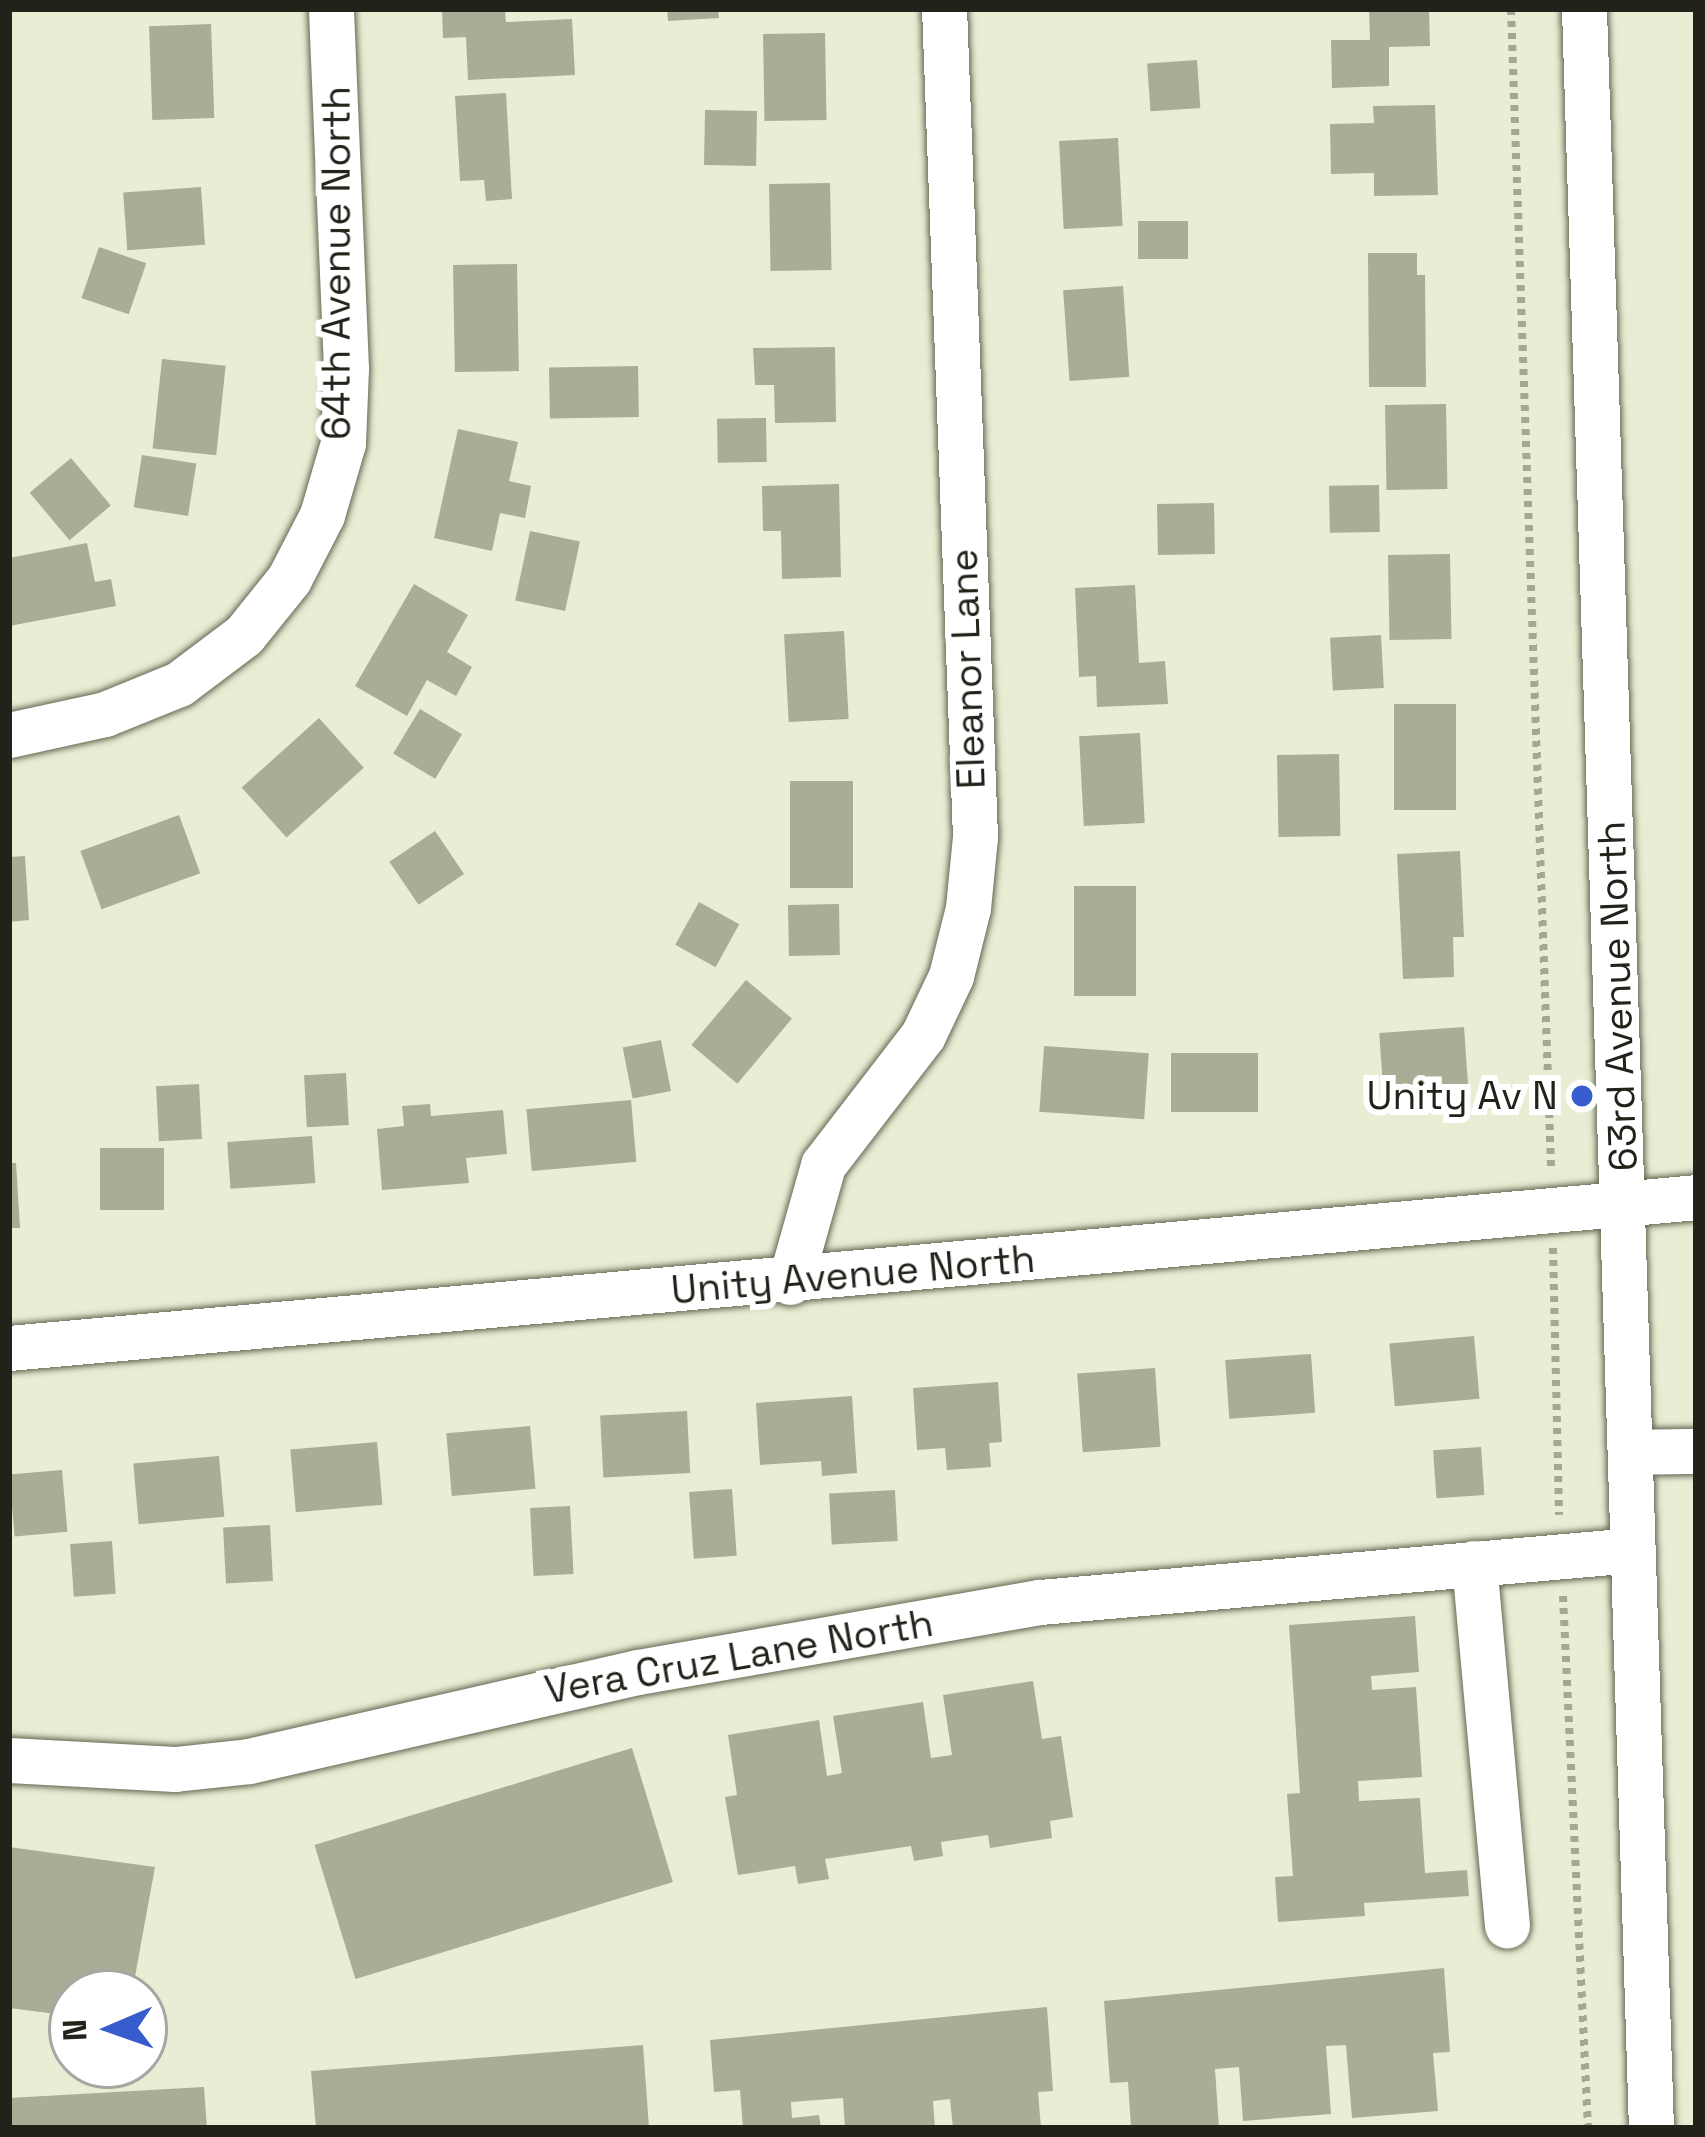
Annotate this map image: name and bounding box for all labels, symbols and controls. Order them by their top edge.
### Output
street label: 64th Avenue North [314,86,360,440]
street label: Eleanor Lane [940,548,996,790]
street label: 63rd Avenue North [1588,820,1648,1172]
place label: Unity Av N [1366,1073,1558,1119]
marker: Unity Av N [1569,1083,1595,1109]
street label: Unity Avenue North [669,1236,1037,1314]
street label: Vera Cruz Lane North [541,1600,937,1714]
north arrow [48,1969,168,2089]
text: N [54,2018,96,2042]

